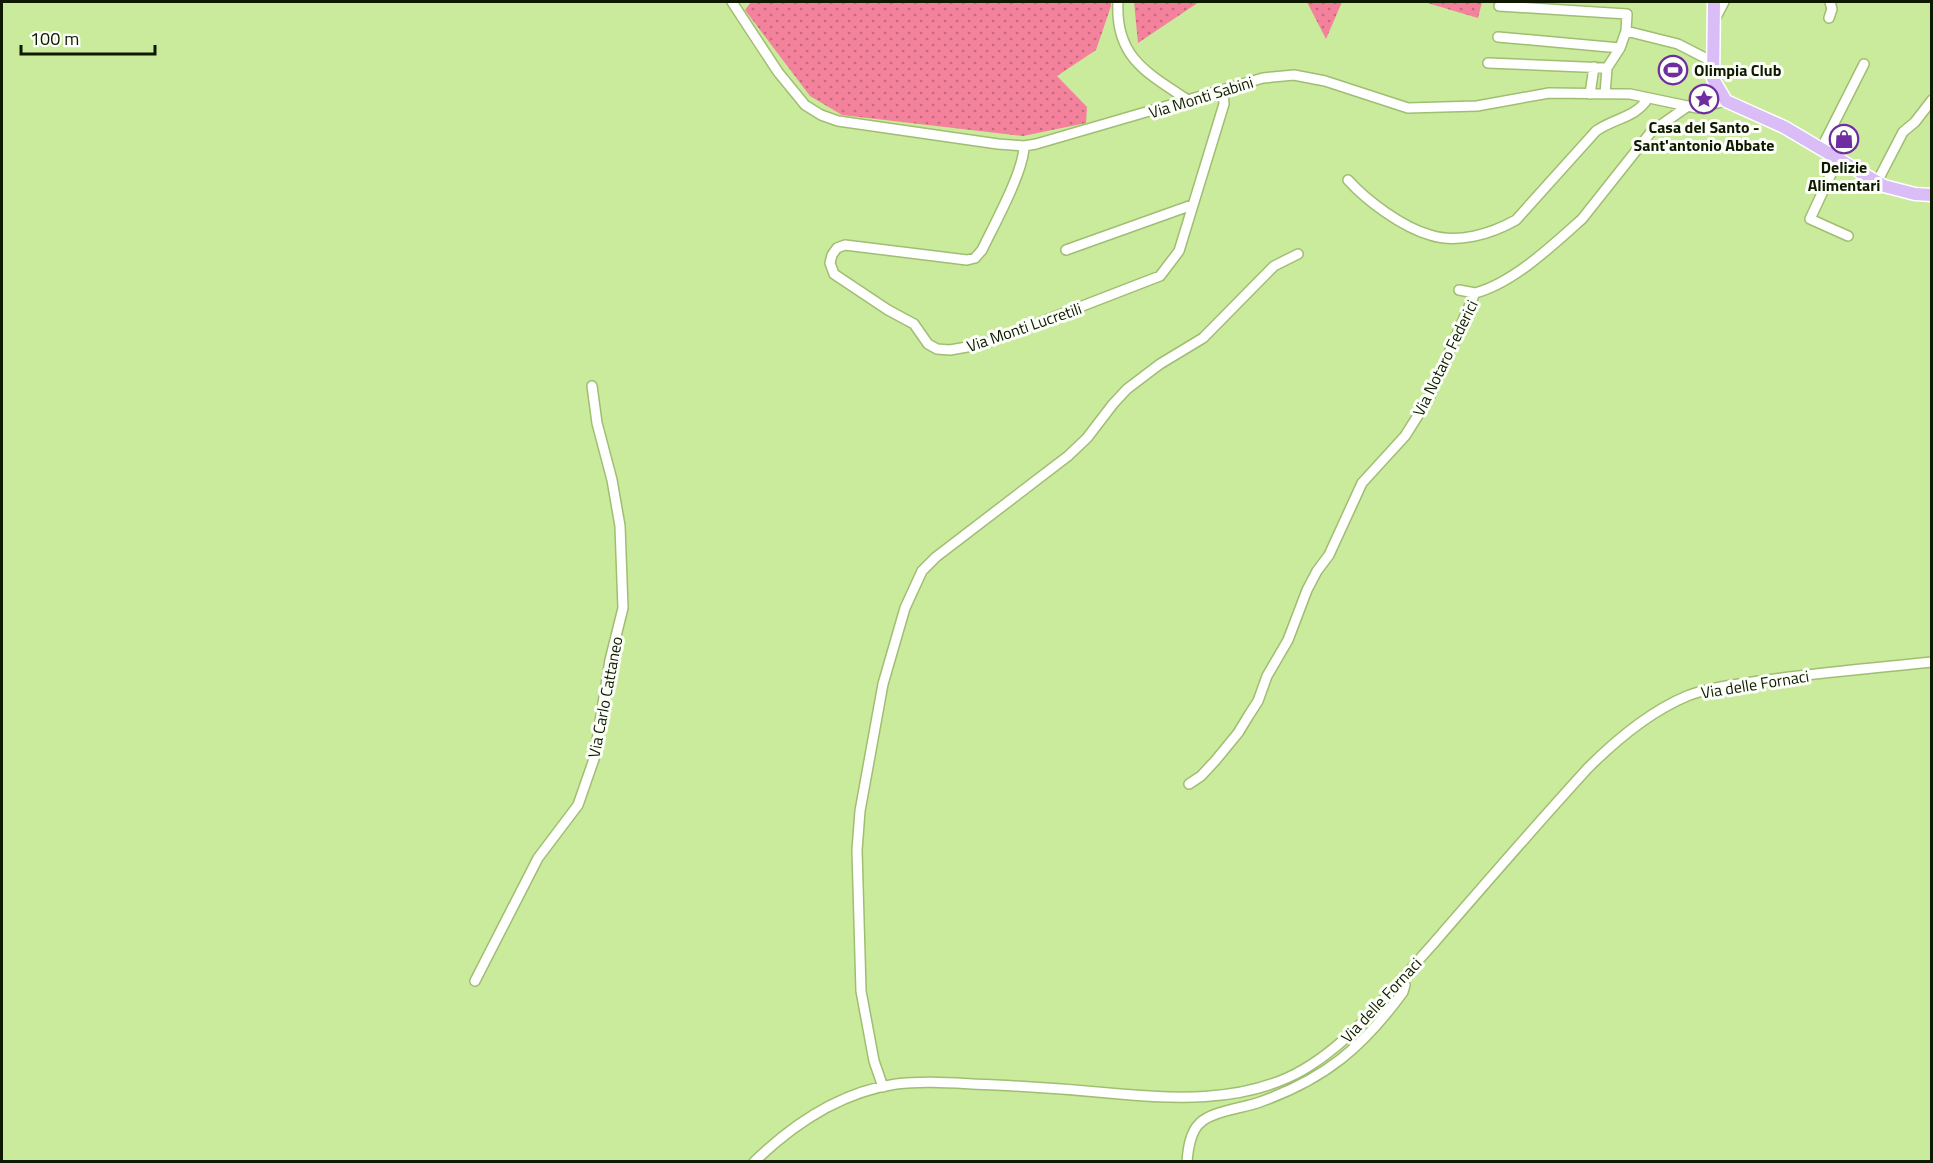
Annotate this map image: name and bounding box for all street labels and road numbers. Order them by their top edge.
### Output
street label: Via Monti Sabini [1146,70,1256,124]
street label: Via Monti Lucretili [963,296,1085,358]
street label: Via Notaro Federici [1406,296,1484,420]
street label: Via Carlo Cattaneo [581,634,629,760]
street label: Via delle Fornaci [1699,664,1811,704]
street label: Via delle Fornaci [1335,952,1427,1048]

